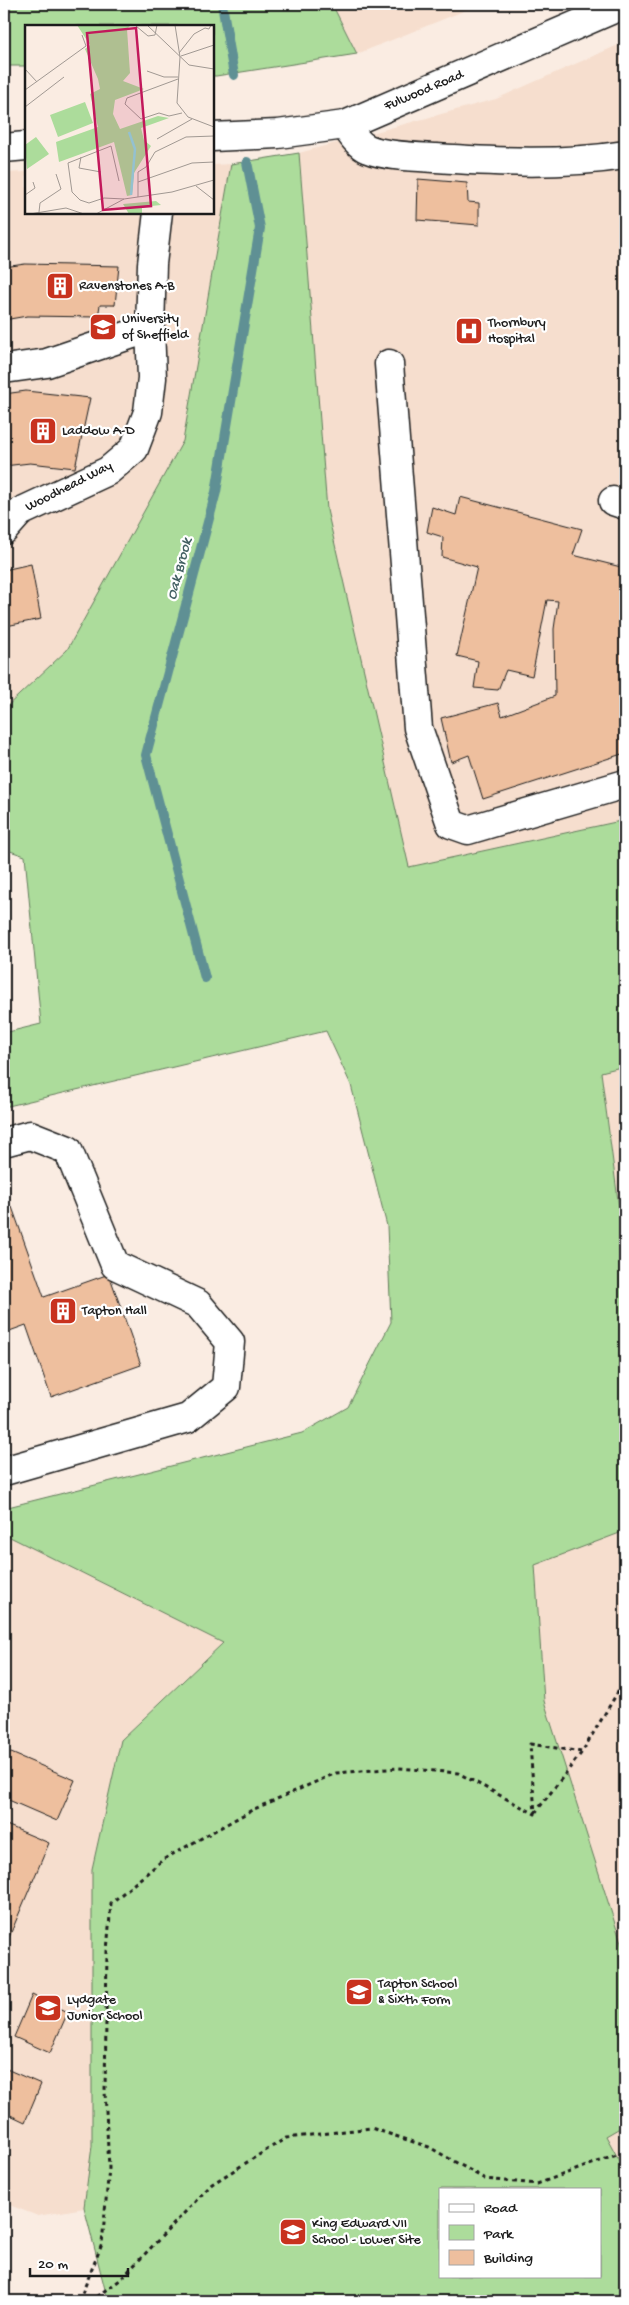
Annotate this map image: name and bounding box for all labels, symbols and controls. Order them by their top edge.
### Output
inset map [25,25,214,214]
street label: Fulwood Road [381,66,468,116]
building icon: Ravenstones A-B [45,271,75,301]
place label: Ravenstones A-B [79,278,175,295]
place label: University of Sheffield [122,311,190,344]
school or university icon: University of Sheffield [88,312,118,342]
place label: Thornbury Hospital [487,315,546,348]
hospital icon: Thornbury Hospital [454,316,484,346]
building icon: Laddow A-D [28,416,58,446]
place label: Laddow A-D [62,423,135,440]
street label: Woodhead Way [23,458,115,516]
water label: Oak Brook [163,535,197,602]
building icon: Tapton Hall [48,1296,78,1326]
place label: Tapton Hall [81,1303,147,1320]
place label: Tapton School & Sixth Form [377,1976,457,2009]
school or university icon: Tapton School & Sixth Form [344,1977,374,2007]
place label: Lydgate Junior School [67,1992,143,2025]
school or university icon: Lydgate Junior School [33,1993,63,2023]
legend [439,2188,602,2278]
text: Road [484,2200,518,2218]
place label: King Edward VII School - Lower Site [312,2216,421,2249]
school or university icon: King Edward VII School - Lower Site [278,2217,308,2247]
text: Park [483,2226,514,2244]
scale bar [30,2245,128,2277]
text: Building [483,2250,533,2268]
text: 20 m [38,2256,68,2274]

